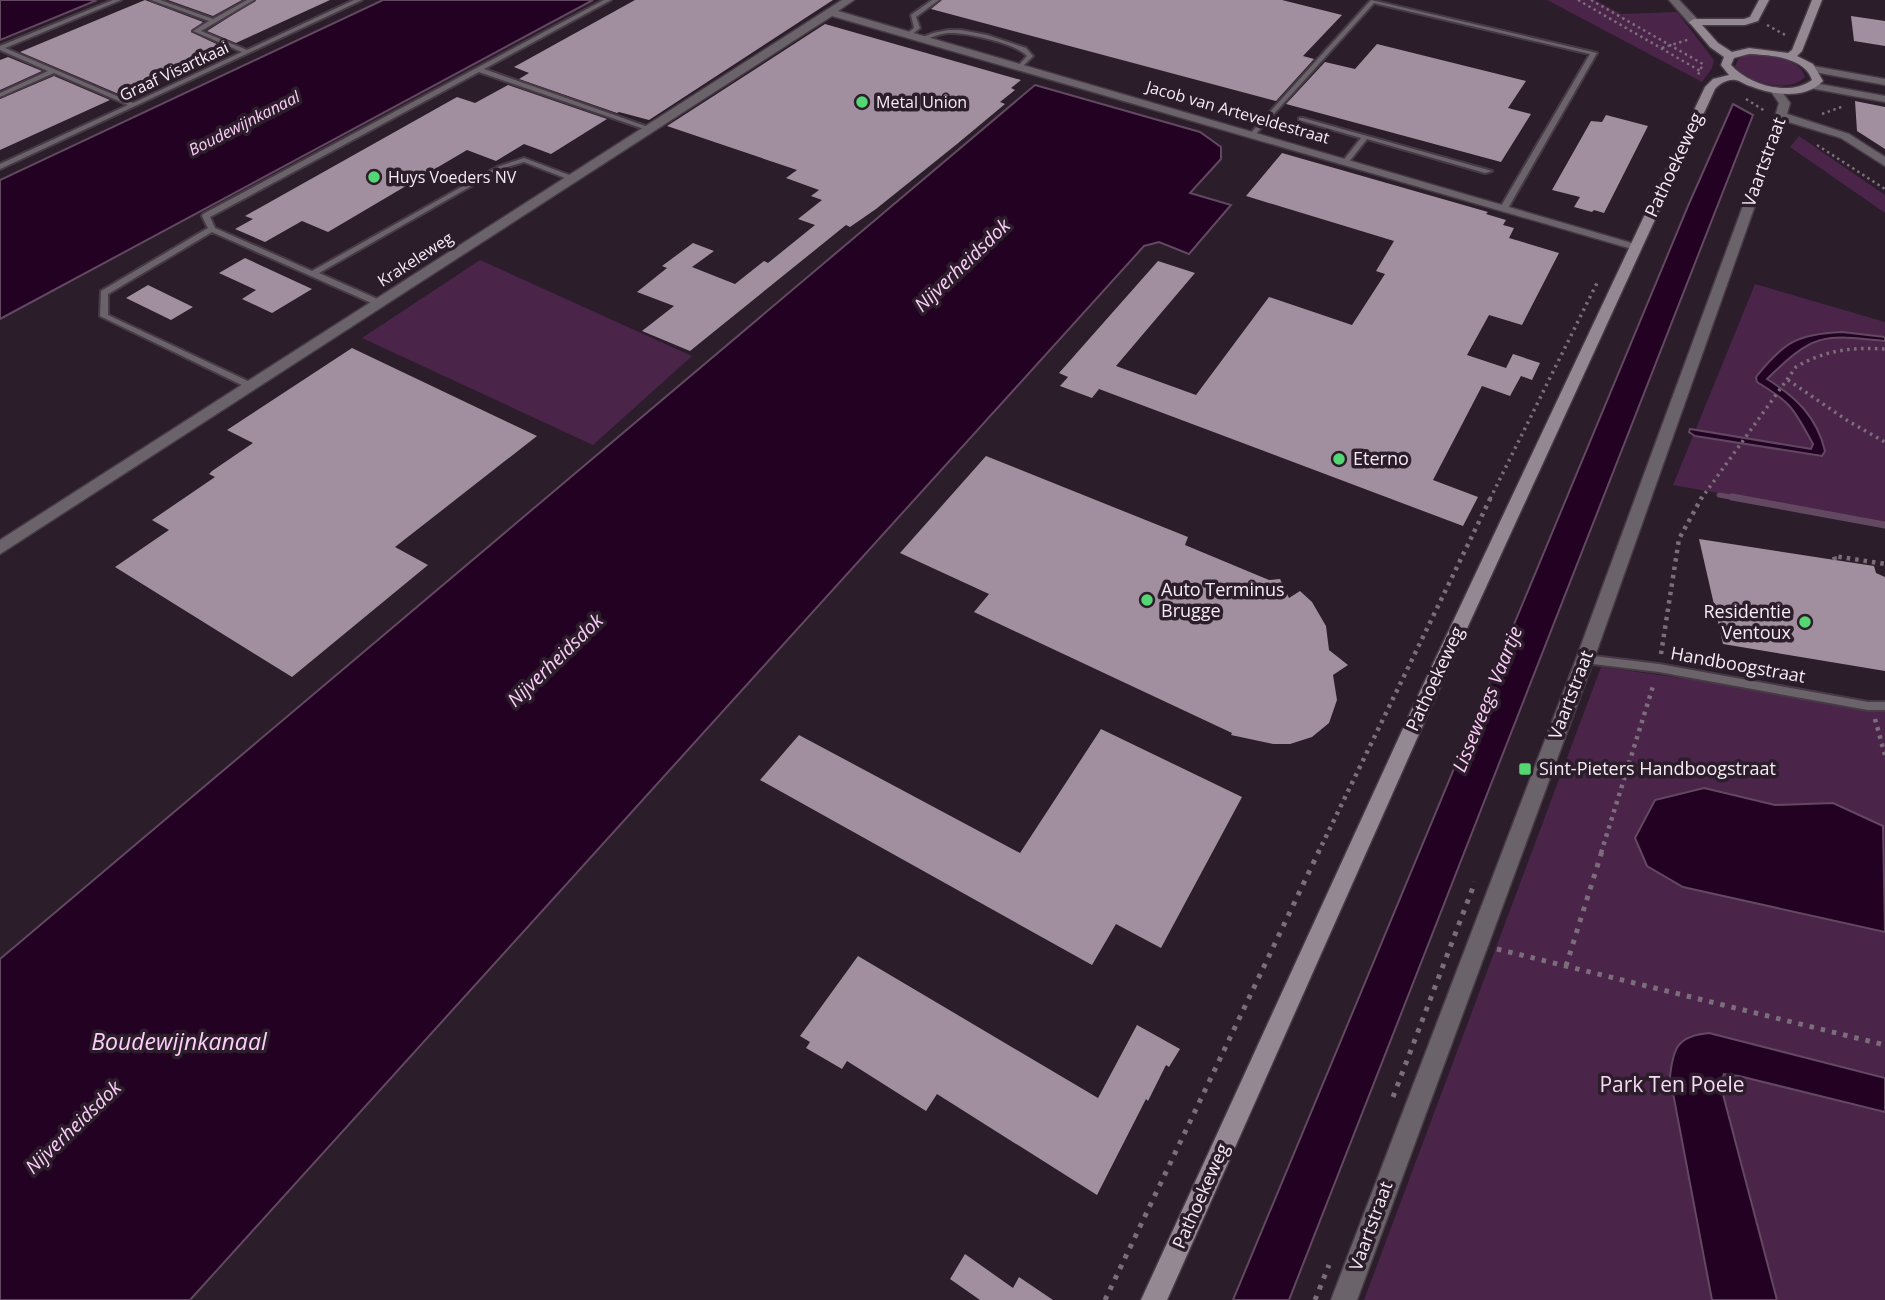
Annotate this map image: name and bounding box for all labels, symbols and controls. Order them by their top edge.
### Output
street label: Graaf Visartkaai [116,36,232,106]
street label: Jacob van Arteveldestraat [1142,75,1333,149]
water label: Boudewijnkanaal [185,85,304,160]
place label: Metal Union [876,91,967,113]
marker: Metal Union [854,94,870,110]
street label: Pathoekeweg [1638,108,1708,221]
street label: Vaartstraat [1736,114,1790,210]
place label: Huys Voeders NV [388,166,517,188]
marker: Huys Voeders NV [366,169,382,185]
water label: Nijverheidsdok [908,212,1016,317]
street label: Krakeleweg [373,226,457,292]
place label: Eterno [1353,446,1409,470]
marker: Eterno [1331,451,1347,467]
place label: Auto Terminus Brugge [1161,577,1285,622]
marker: Auto Terminus Brugge [1139,592,1155,608]
place label: Residentie Ventoux [1703,599,1792,644]
water label: Nijverheidsdok [501,607,609,712]
marker: Residentie Ventoux [1797,614,1813,630]
street label: Pathoekeweg [1399,622,1469,735]
water label: Lisseweegs Vaartje [1446,622,1528,776]
street label: Handboogstraat [1669,640,1807,688]
street label: Vaartstraat [1542,647,1598,742]
place label: Sint-Pieters Handboogstraat [1539,756,1776,780]
marker: Sint-Pieters Handboogstraat [1517,761,1533,777]
water label: Boudewijnkanaal [91,1025,268,1057]
park label: Park Ten Poele [1599,1070,1745,1098]
water label: Nijverheidsdok [19,1074,127,1179]
street label: Pathoekeweg [1166,1139,1234,1252]
street label: Vaartstraat [1343,1178,1397,1274]

